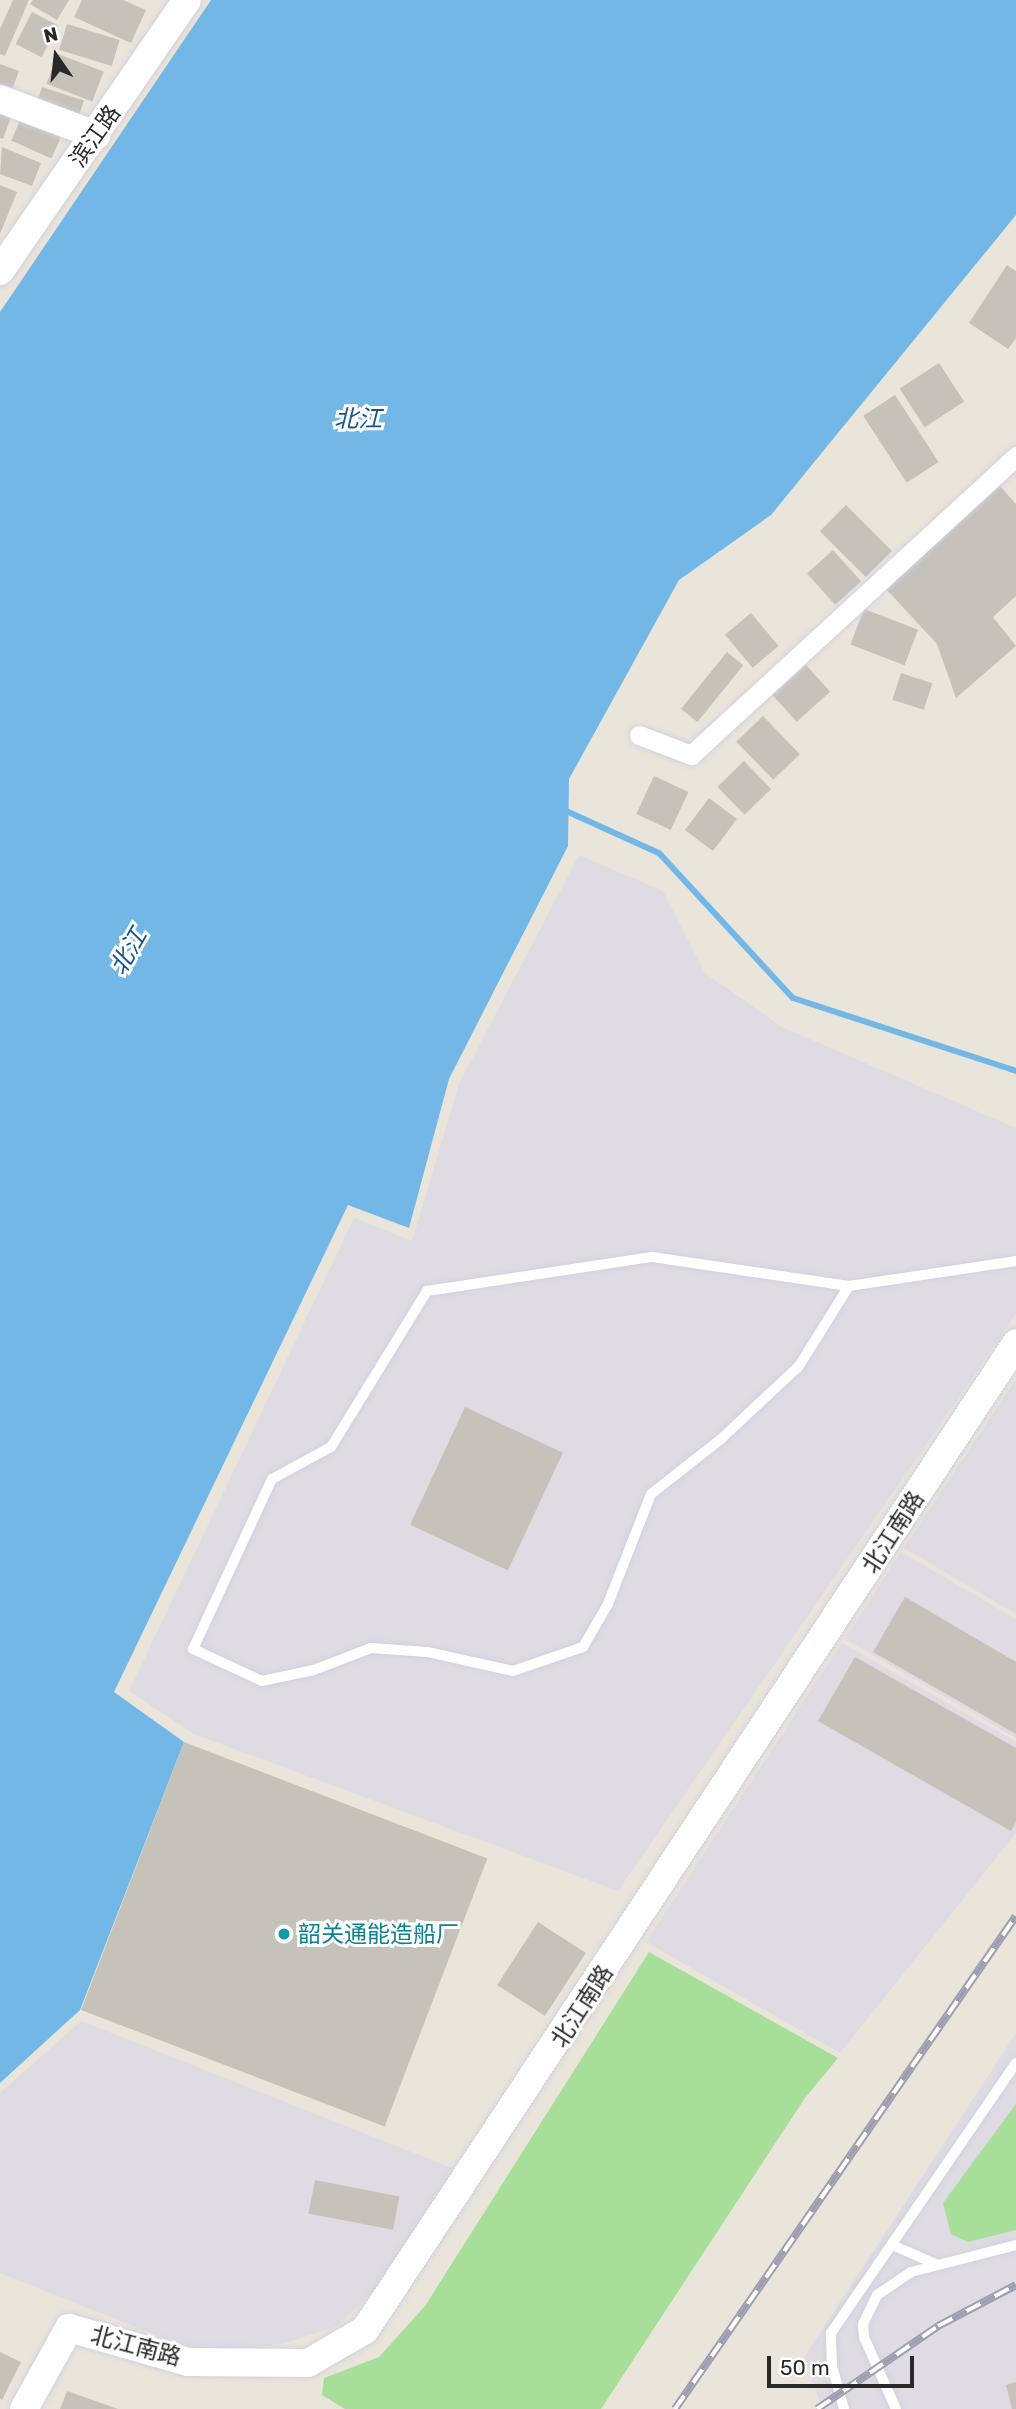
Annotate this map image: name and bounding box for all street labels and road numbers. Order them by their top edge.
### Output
street label: 滨江路 [64,100,126,172]
street label: 北江南路 [856,1486,930,1578]
street label: 北江南路 [545,1960,619,2052]
street label: 北江南路 [88,2321,184,2371]

